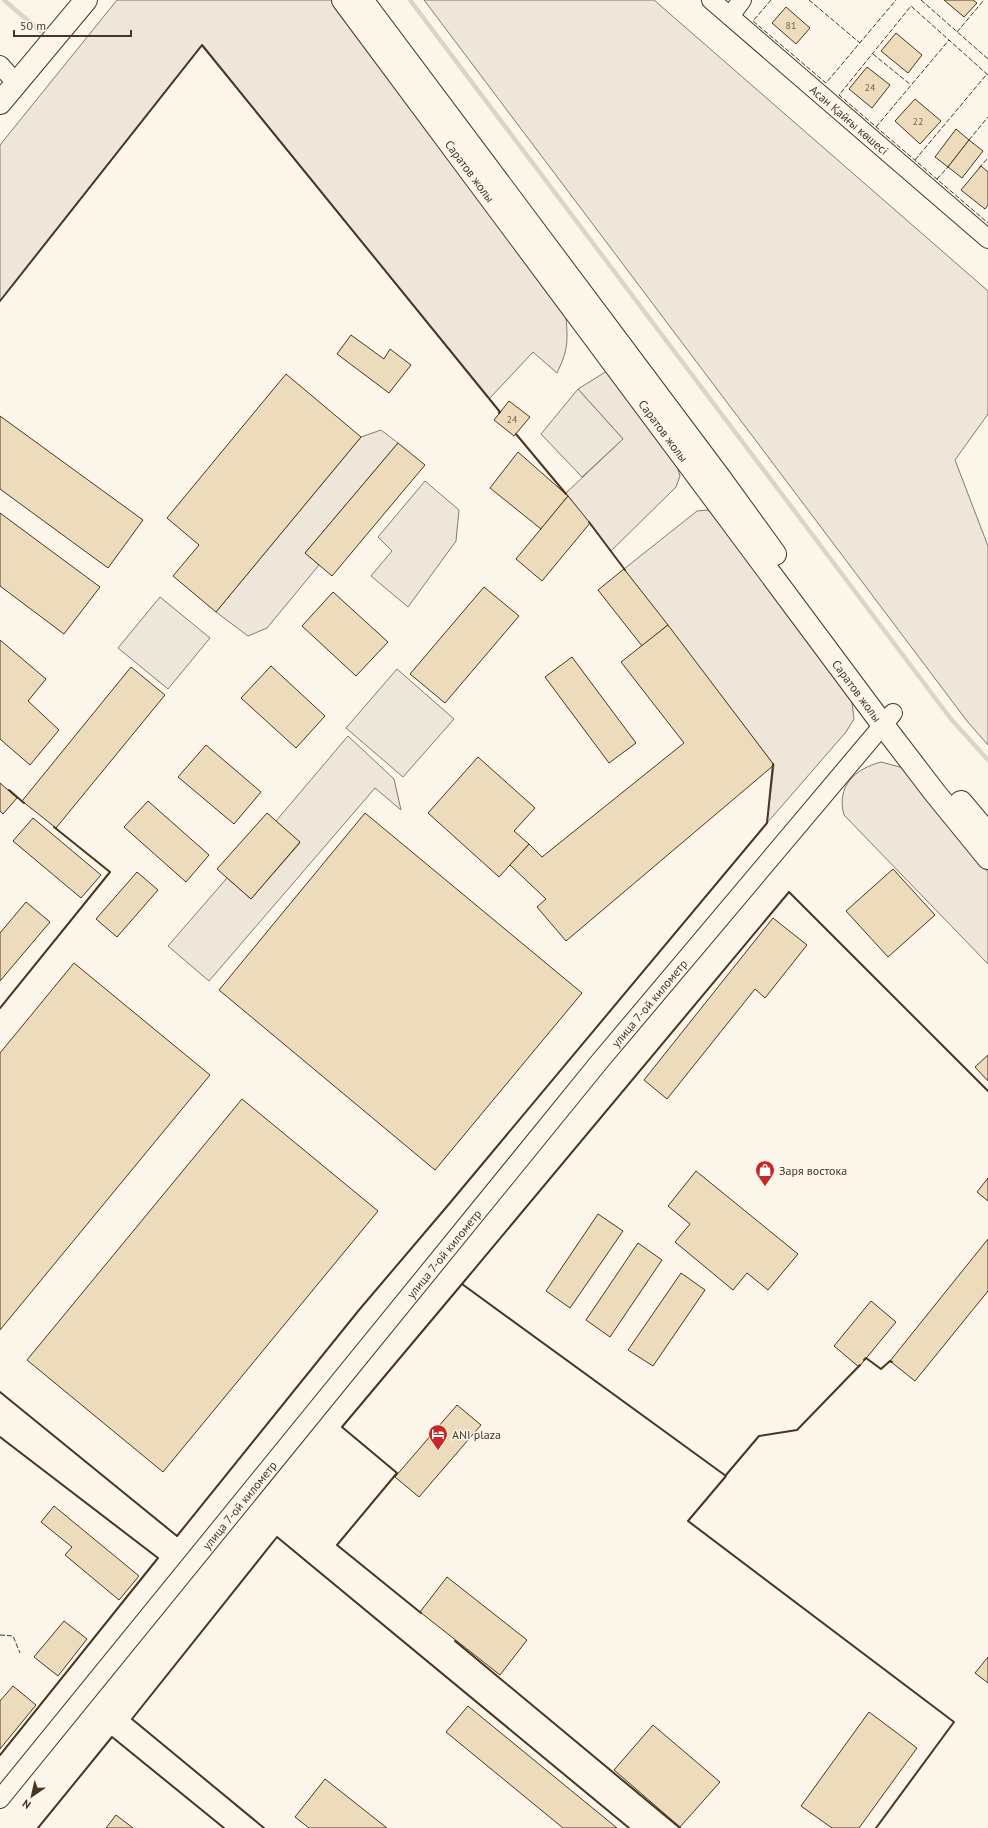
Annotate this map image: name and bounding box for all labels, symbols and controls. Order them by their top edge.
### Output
scale bar [14,12,131,38]
text: 50 m [20,18,46,33]
house number: 81 [786,19,796,32]
street label: Асан Қайғы көшесі [807,81,892,158]
house number: 24 [865,81,876,94]
house number: 22 [913,115,923,128]
street label: Саратов жолы [442,137,498,205]
street label: Саратов жолы [636,397,692,465]
house number: 24 [507,413,518,426]
street label: Саратов жолы [829,656,885,725]
street label: улица 7-ой километр [608,956,690,1050]
shop icon: Заря востока [754,1159,776,1187]
place label: Заря востока [779,1163,847,1178]
street label: улица 7-ой километр [403,1206,484,1301]
hotel icon: ANI plaza [427,1423,449,1451]
place label: ANI plaza [452,1427,501,1442]
street label: улица 7-ой километр [199,1457,280,1552]
north arrow [12,1776,52,1816]
text: N [19,1796,33,1812]

